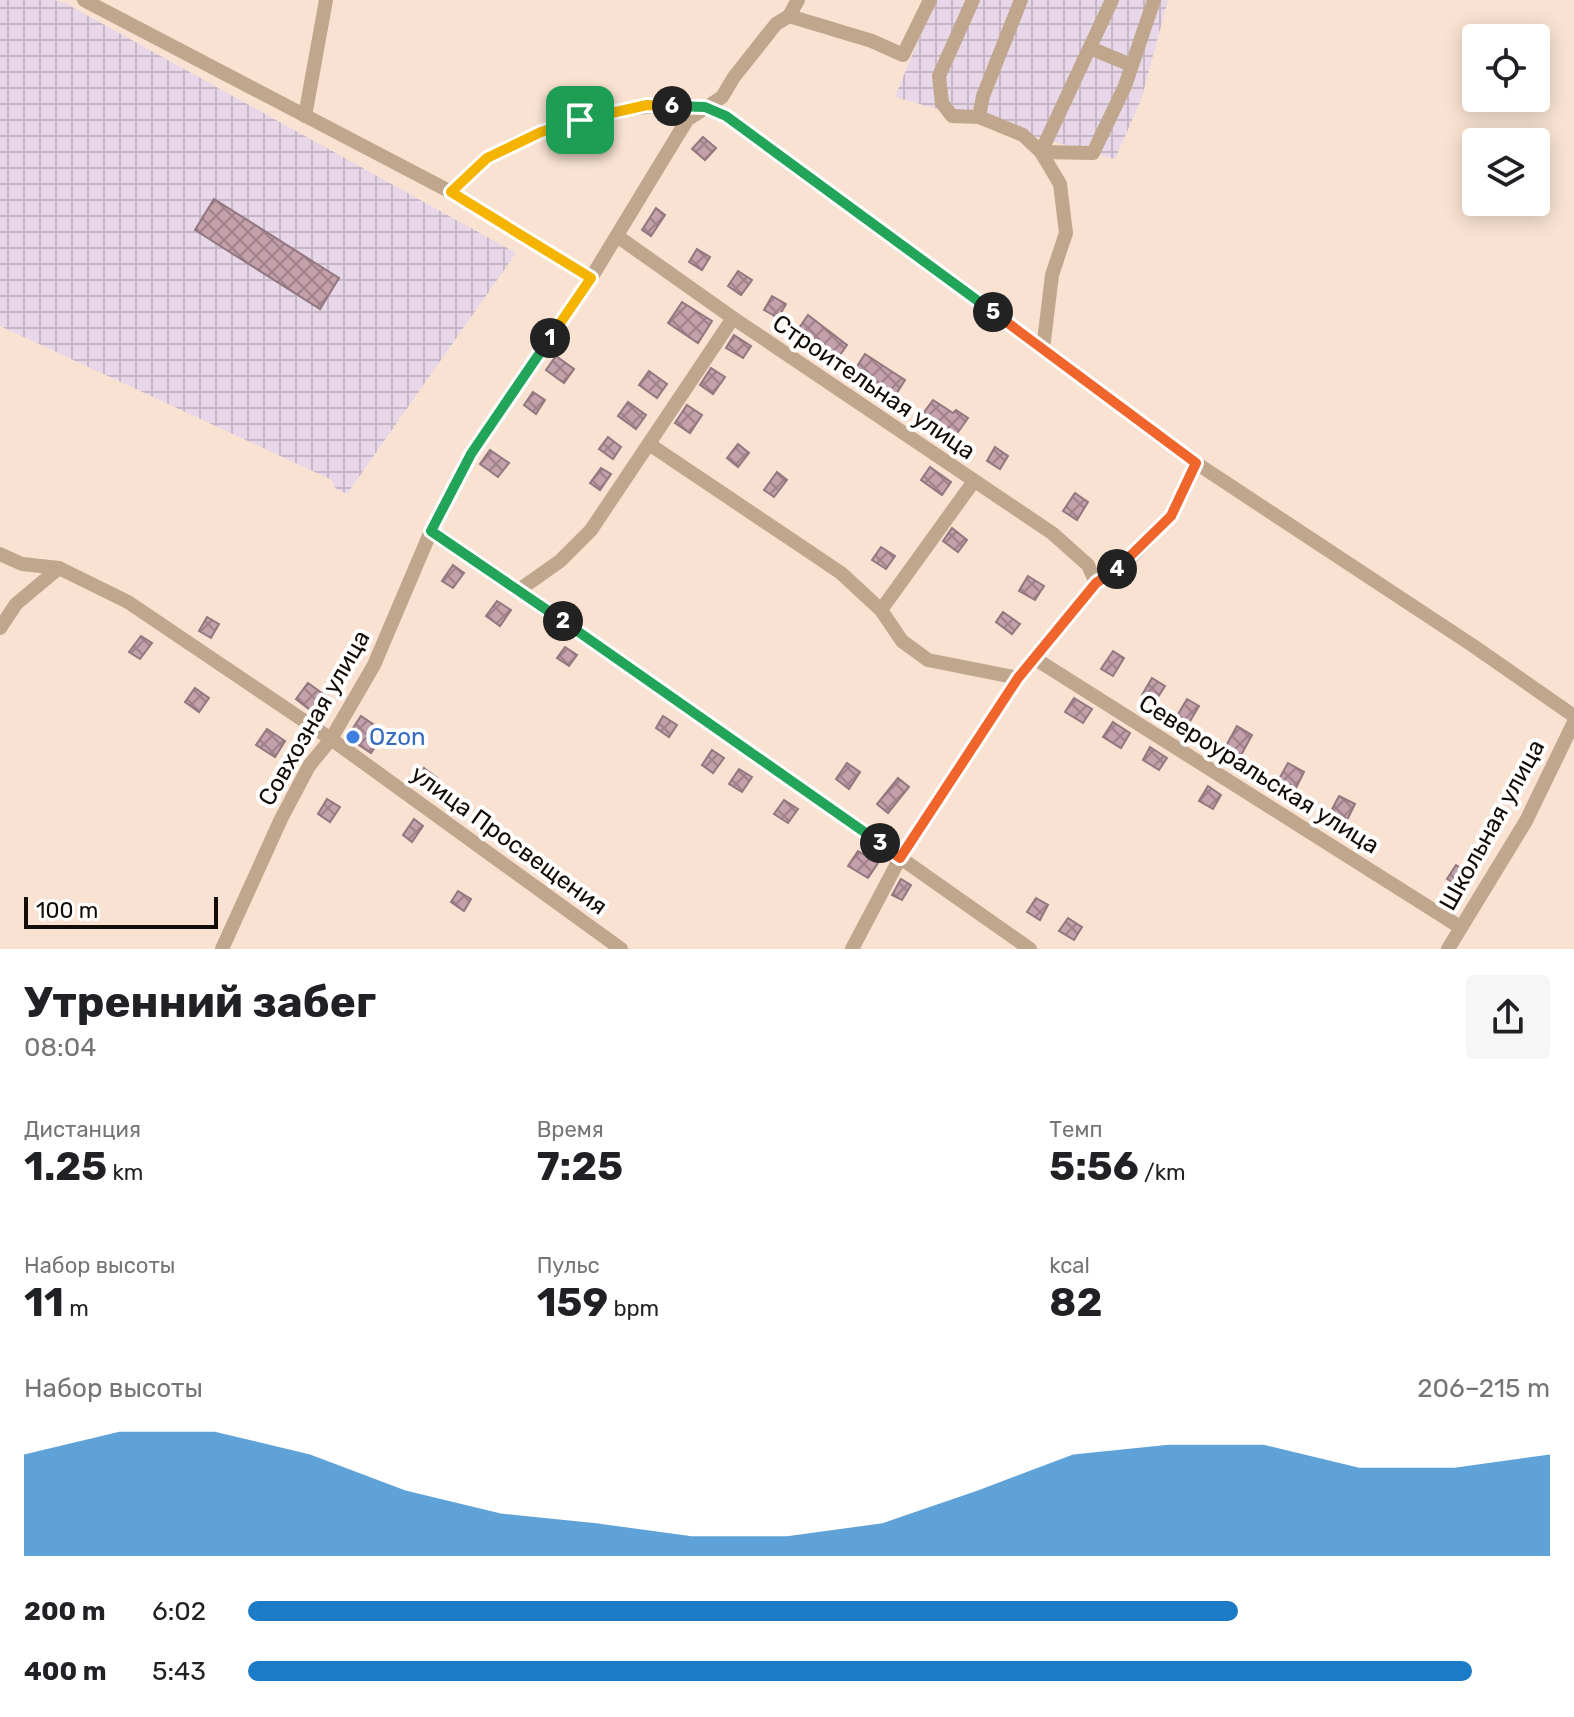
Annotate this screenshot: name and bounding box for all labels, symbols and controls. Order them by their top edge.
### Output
map controls [1462,24,1550,216]
button: locate [1462,24,1550,112]
pin [546,86,614,154]
pin: 6 [652,86,692,126]
text: 6 [665,92,679,119]
icon: arrive [558,98,602,142]
button: layers [1462,128,1550,216]
pin: 5 [973,292,1013,332]
text: 5 [986,298,1000,325]
street label: Строительная улица [767,309,981,465]
pin: 1 [530,318,570,358]
text: 1 [545,324,555,351]
pin: 4 [1097,549,1137,589]
text: 4 [1109,555,1125,582]
pin: 2 [543,601,583,641]
text: 2 [556,607,570,634]
street label: Совхозная улица [252,625,376,811]
street label: Североуральская улица [1134,688,1384,860]
place label: Ozon [369,723,426,751]
marker: Ozon [344,728,362,746]
street label: Школьная улица [1434,735,1550,915]
street label: улица Просвещения [405,759,613,921]
pin: 3 [860,823,900,863]
text: 3 [873,829,887,856]
scale bar [24,893,218,929]
text: 100 m [36,897,98,924]
button: share [1466,975,1550,1059]
text: Утренний забег [24,976,376,1028]
text: 08:04 [24,1032,96,1063]
text: Дистанция [24,1116,141,1143]
text: Время [537,1116,604,1143]
text: Темп [1049,1116,1102,1143]
text: 1.25 [24,1143,107,1190]
text: 7:25 [537,1143,623,1190]
text: 5:56 [1049,1143,1139,1190]
text: km [107,1159,143,1186]
text: /km [1139,1159,1186,1186]
text: Набор высоты [24,1252,175,1279]
text: Пульс [537,1252,600,1279]
text: kcal [1049,1252,1090,1279]
text: 11 [24,1279,64,1326]
text: 159 [537,1279,608,1326]
text: 82 [1049,1279,1102,1326]
text: m [64,1295,89,1322]
text: bpm [608,1295,659,1322]
text: Набор высоты [24,1373,203,1404]
text: 206–215 m [1417,1373,1550,1404]
text: 200 m [24,1596,106,1627]
text: 6:02 [152,1596,206,1627]
text: 400 m [24,1656,106,1687]
text: 5:43 [152,1656,206,1687]

